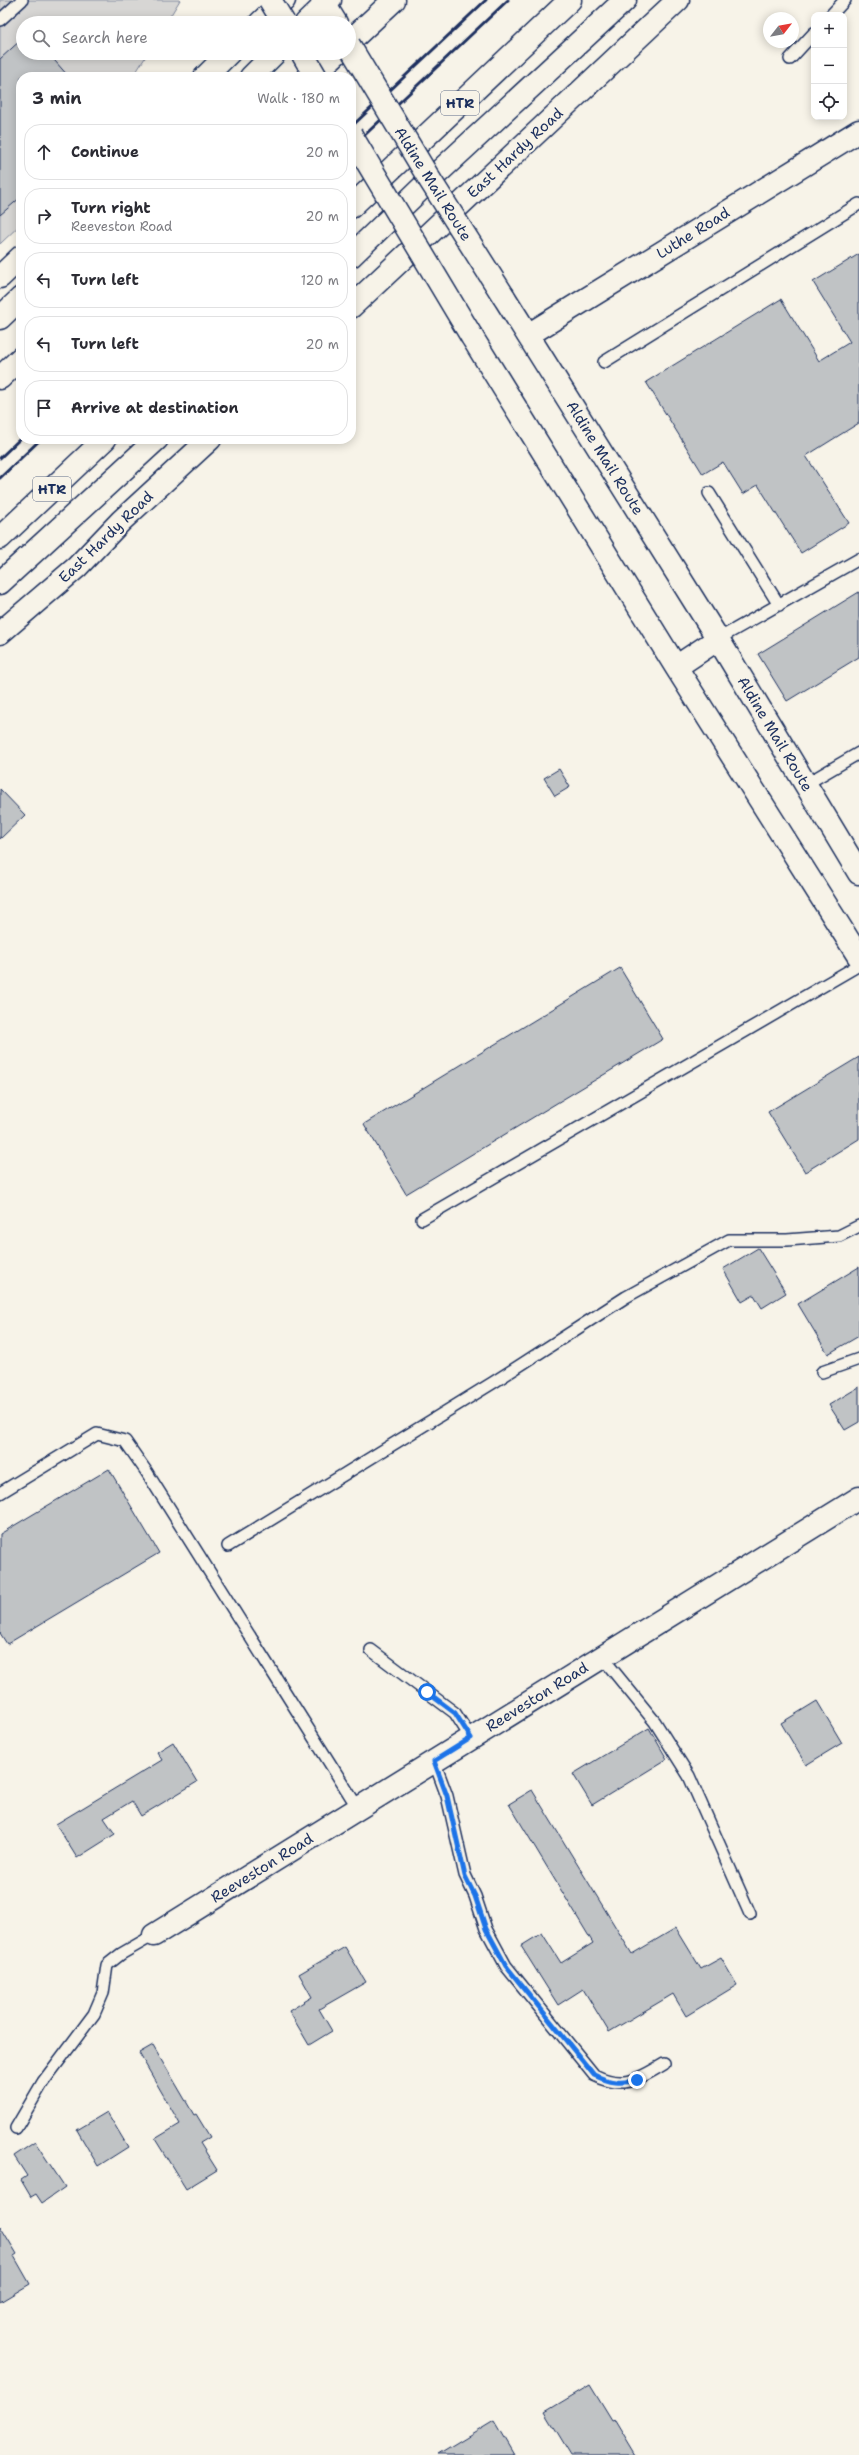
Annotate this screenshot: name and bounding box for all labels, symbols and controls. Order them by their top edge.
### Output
north arrow [763,12,799,48]
map controls [811,12,847,120]
button: + [811,12,847,48]
search box [16,16,356,60]
icon: search [30,27,52,49]
text: Search here [62,28,148,48]
button: − [811,48,847,84]
button: locate [811,84,847,120]
text: 3 min [32,87,82,109]
text: Walk · 180 m [257,90,340,107]
road number: HTR [441,91,479,115]
street label: East Hardy Road [463,103,568,203]
street label: Aldine Mail Route [390,123,476,245]
icon: ahead [33,141,55,163]
text: Continue [71,142,139,162]
text: 20 m [306,144,339,161]
text: Turn right [71,198,151,218]
street label: Luthe Road [653,202,734,263]
icon: right [33,205,55,227]
text: 20 m [306,208,339,225]
text: Reeveston Road [71,218,172,235]
icon: left [33,269,55,291]
text: Turn left [71,270,139,290]
text: 120 m [301,272,339,289]
icon: left [33,333,55,355]
text: Turn left [71,334,139,354]
text: 20 m [306,336,339,353]
icon: arrive [33,397,55,419]
street label: Aldine Mail Route [562,397,648,519]
text: Arrive at destination [71,398,239,418]
road number: HTR [33,477,71,501]
street label: East Hardy Road [54,486,158,587]
street label: Aldine Mail Route [733,673,817,795]
street label: Reeveston Road [482,1657,592,1736]
route start [418,1683,436,1701]
street label: Reeveston Road [207,1828,317,1907]
route end [628,2071,646,2089]

